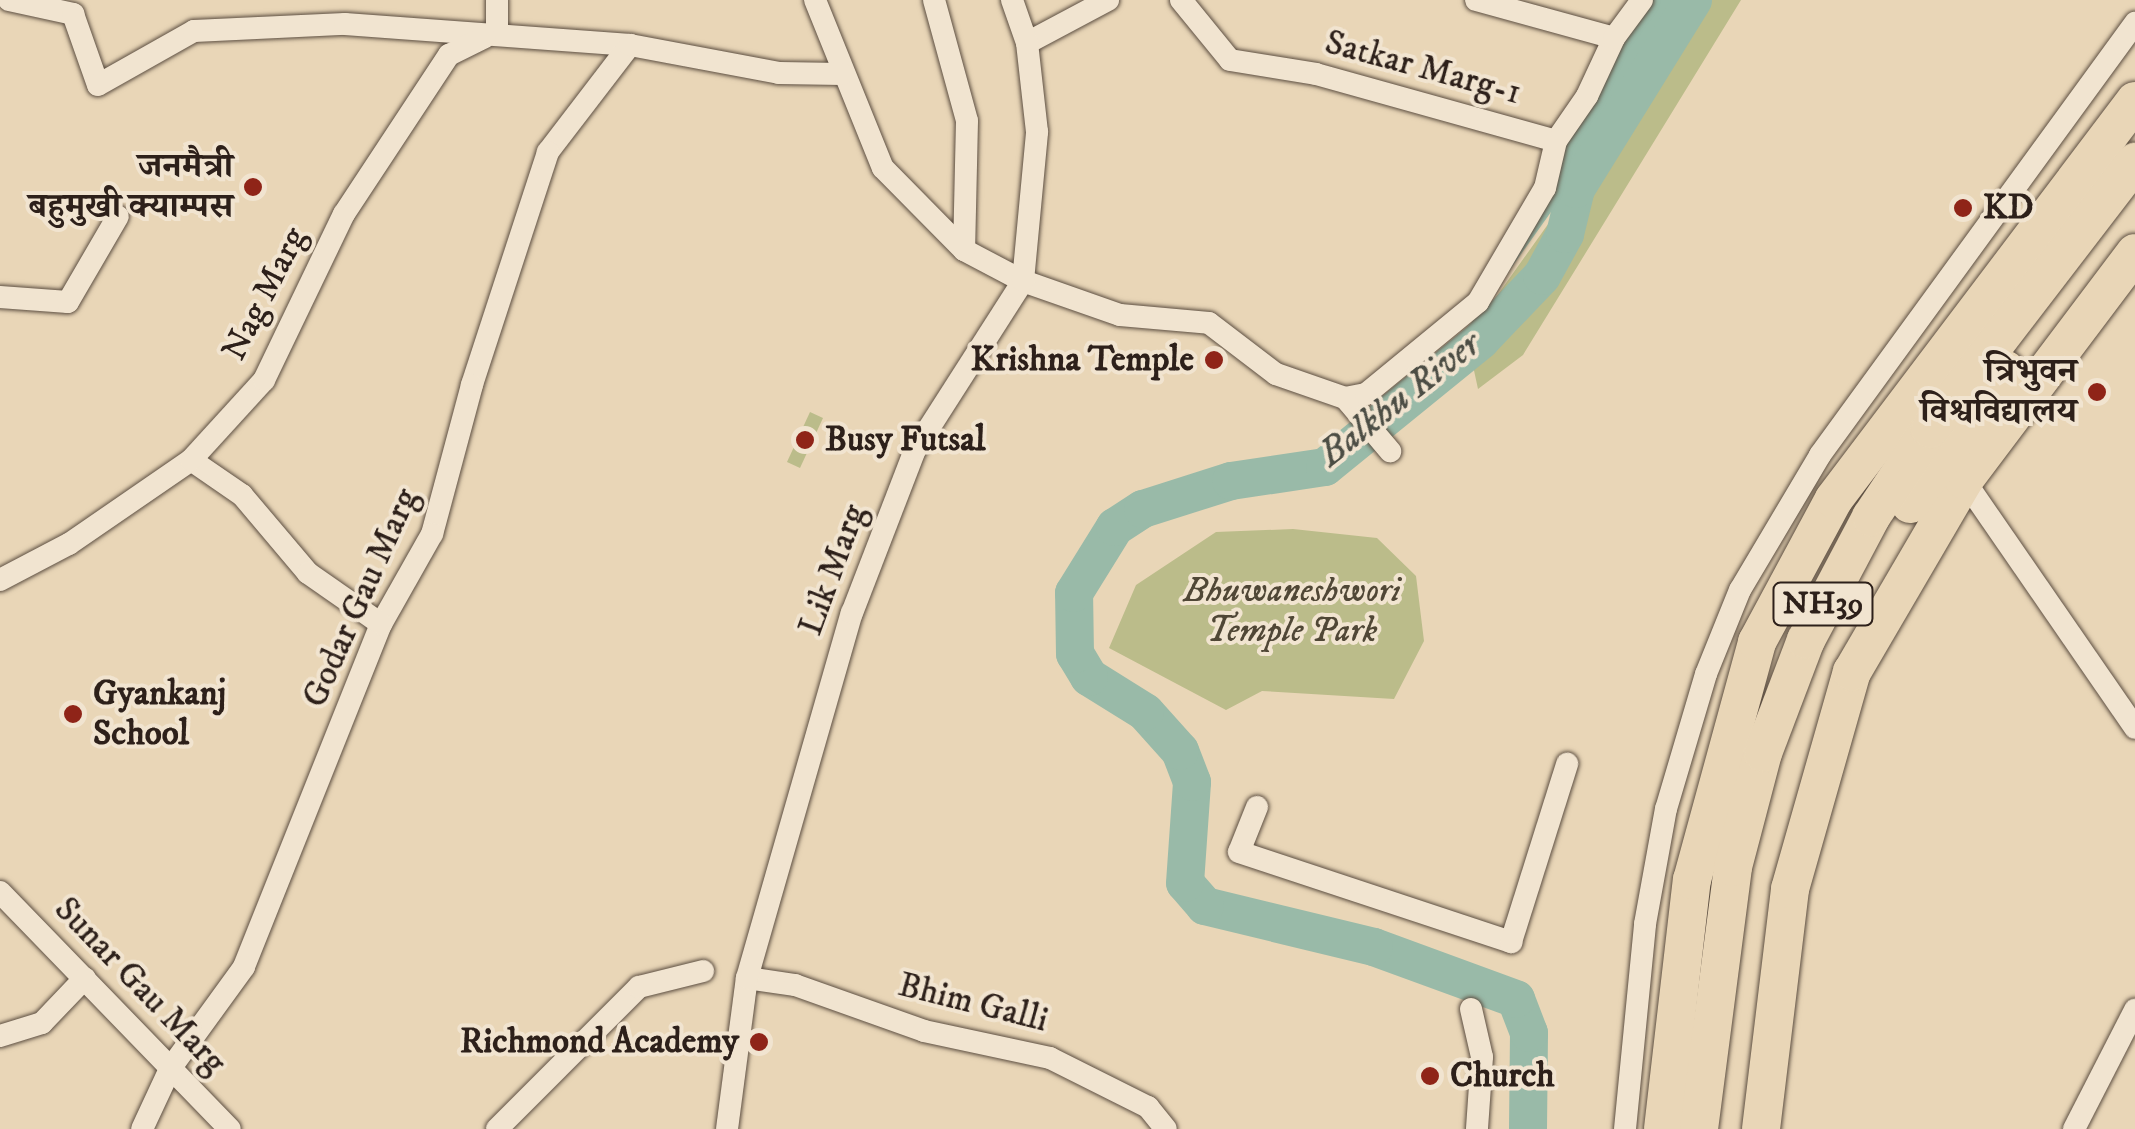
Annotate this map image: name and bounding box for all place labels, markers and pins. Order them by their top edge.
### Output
place label: जनमैत्री बहुमुखी क्याम्पस [29,146,233,228]
marker: जनमैत्री बहुमुखी क्याम्पस [242,176,264,198]
place label: KD [1983,187,2034,229]
marker: KD [1952,197,1974,219]
place label: Krishna Temple [971,339,1194,381]
marker: Krishna Temple [1203,349,1225,371]
place label: त्रिभुवन विश्वविद्यालय [1920,351,2077,433]
marker: त्रिभुवन विश्वविद्यालय [2086,381,2108,403]
place label: Busy Futsal [825,419,986,461]
marker: Busy Futsal [794,429,816,451]
place label: Gyankanj School [93,673,226,755]
marker: Gyankanj School [62,703,84,725]
place label: Richmond Academy [460,1021,739,1063]
marker: Richmond Academy [748,1031,770,1053]
place label: Church [1450,1055,1555,1097]
marker: Church [1419,1065,1441,1087]

